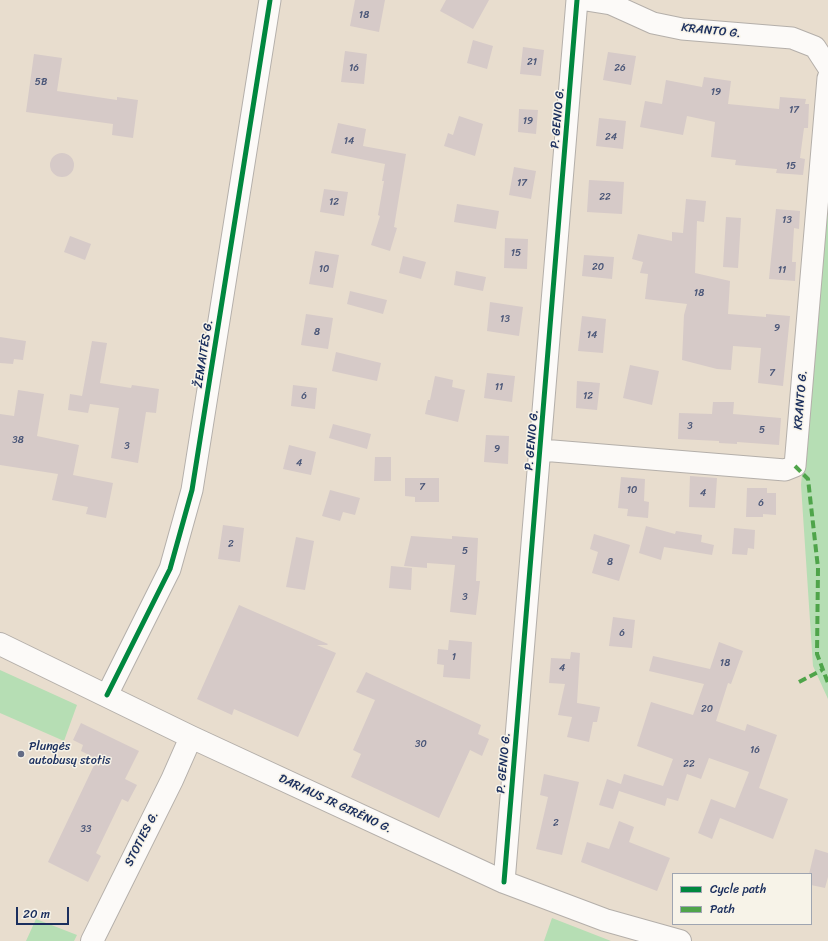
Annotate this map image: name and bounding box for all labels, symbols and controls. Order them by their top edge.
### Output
house number: 18 [359,9,369,21]
street label: KRANTO G. [681,21,741,41]
house number: 21 [527,56,537,68]
house number: 16 [349,62,359,74]
house number: 26 [614,62,626,74]
house number: 5B [35,76,47,88]
house number: 19 [711,86,721,98]
street label: P. GENIO G. [548,87,568,149]
house number: 17 [789,104,799,116]
house number: 19 [523,115,533,127]
house number: 24 [605,131,617,143]
house number: 14 [344,135,354,147]
house number: 15 [786,160,796,172]
house number: 17 [517,177,527,189]
house number: 22 [599,191,611,203]
house number: 12 [329,196,339,208]
house number: 13 [782,214,792,226]
house number: 15 [511,247,521,259]
house number: 20 [592,261,604,273]
house number: 10 [319,263,329,275]
house number: 11 [778,264,786,276]
house number: 18 [694,287,704,299]
house number: 13 [500,313,510,325]
street label: ŽEMAITĖS G. [192,319,216,389]
house number: 9 [774,322,780,334]
house number: 8 [314,326,320,338]
house number: 14 [587,329,597,341]
house number: 7 [769,367,775,379]
street label: KRANTO G. [791,370,811,430]
house number: 11 [495,381,503,393]
house number: 6 [301,390,307,402]
house number: 12 [583,390,593,402]
street label: P. GENIO G. [522,409,542,471]
house number: 3 [687,420,693,432]
house number: 5 [759,424,765,436]
house number: 38 [12,434,24,446]
house number: 3 [124,440,130,452]
house number: 9 [494,443,500,455]
house number: 4 [296,457,302,469]
house number: 7 [419,481,425,493]
house number: 10 [627,484,637,496]
house number: 4 [700,487,706,499]
house number: 6 [758,497,764,509]
house number: 2 [228,538,234,550]
house number: 5 [462,545,468,557]
house number: 8 [607,556,613,568]
house number: 3 [462,591,468,603]
house number: 6 [619,627,625,639]
house number: 1 [452,651,456,663]
house number: 18 [720,657,730,669]
house number: 4 [559,662,565,674]
house number: 20 [701,703,713,715]
street label: P. GENIO G. [494,732,514,794]
house number: 30 [415,738,427,750]
place label: Plungės autobusų stotis [29,740,110,768]
house number: 16 [750,744,760,756]
marker: Plungės autobusų stotis [16,749,26,759]
house number: 22 [683,758,695,770]
street label: DARIAUS IR GIRĖNO G. [276,771,394,837]
street label: STOTIES G. [122,809,162,869]
house number: 2 [553,817,559,829]
house number: 33 [81,823,91,835]
legend [672,873,812,925]
text: Cycle path [710,878,766,900]
text: Path [710,898,735,920]
scale bar [18,899,71,925]
text: 20 m [23,903,50,925]

